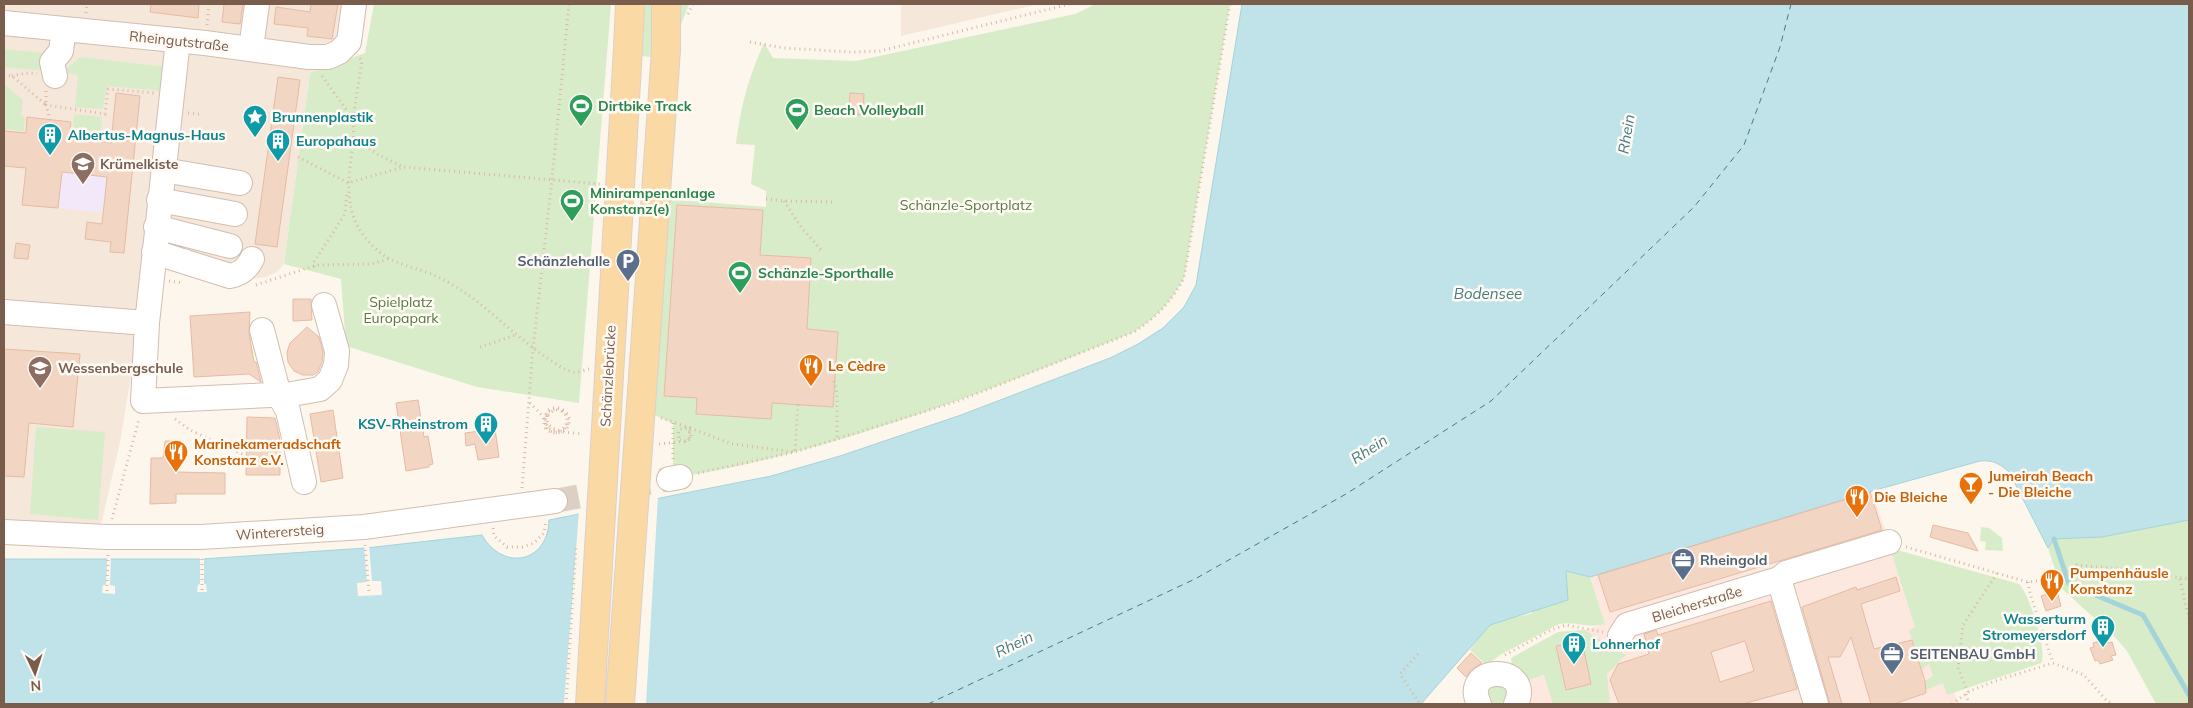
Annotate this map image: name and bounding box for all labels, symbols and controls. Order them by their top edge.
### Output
street label: Rheingutstraße [128,27,230,55]
sports icon: Dirtbike Track [568,93,594,127]
place label: Dirtbike Track [598,97,692,115]
sports icon: Beach Volleyball [784,97,810,131]
place label: Beach Volleyball [814,101,924,119]
place icon: Brunnenplastik [242,104,268,138]
place label: Brunnenplastik [272,108,373,126]
water label: Rhein [1614,113,1639,155]
building icon: Albertus-Magnus-Haus [37,122,63,156]
place label: Albertus-Magnus-Haus [68,126,226,144]
building icon: Europahaus [265,128,291,162]
place label: Europahaus [296,132,376,150]
school or university icon: Krümelkiste [70,151,96,185]
place label: Krümelkiste [100,155,179,173]
place label: Minirampenanlage Konstanz(e) [590,184,716,218]
sports icon: Minirampenanlage Konstanz(e) [559,188,585,222]
park label: Schänzle-Sportplatz [900,196,1032,214]
parking icon: Schänzlehalle [615,248,641,282]
place label: Schänzlehalle [518,252,610,270]
sports icon: Schänzle-Sporthalle [727,260,753,294]
place label: Schänzle-Sporthalle [758,264,894,282]
water label: Bodensee [1454,284,1522,303]
park label: Spielplatz Europapark [363,293,439,327]
street label: Schänzlebrücke [596,325,620,427]
restaurant icon: Le Cèdre [798,353,824,387]
school or university icon: Wessenbergschule [27,355,53,389]
place label: Le Cèdre [828,357,886,375]
place label: Wessenbergschule [58,359,184,377]
building icon: KSV-Rheinstrom [473,411,499,445]
place label: KSV-Rheinstrom [358,415,468,433]
water label: Rhein [1347,430,1391,468]
place label: Marinekameradschaft Konstanz e.V. [194,435,341,469]
restaurant icon: Marinekameradschaft Konstanz e.V. [163,439,189,473]
place label: Jumeirah Beach - Die Bleiche [1988,467,2093,501]
bar icon: Jumeirah Beach - Die Bleiche [1958,471,1984,505]
restaurant icon: Die Bleiche [1844,484,1870,518]
place label: Die Bleiche [1874,488,1948,506]
street label: Winterersteig [235,520,325,544]
office icon: Rheingold [1670,547,1696,581]
place label: Rheingold [1700,551,1767,569]
place label: Pumpenhäusle Konstanz [2070,564,2169,598]
restaurant icon: Pumpenhäusle Konstanz [2039,568,2065,602]
street label: Bleicherstraße [1650,582,1744,626]
place label: Wasserturm Stromeyersdorf [1982,610,2087,644]
building icon: Wasserturm Stromeyersdorf [2090,614,2116,648]
water label: Rhein [992,627,1036,661]
building icon: Lohnerhof [1561,631,1587,665]
place label: Lohnerhof [1592,635,1661,653]
office icon: SEITENBAU GmbH [1879,641,1905,675]
place label: SEITENBAU GmbH [1910,645,2036,663]
north arrow [10,648,60,698]
text: N [30,677,42,695]

